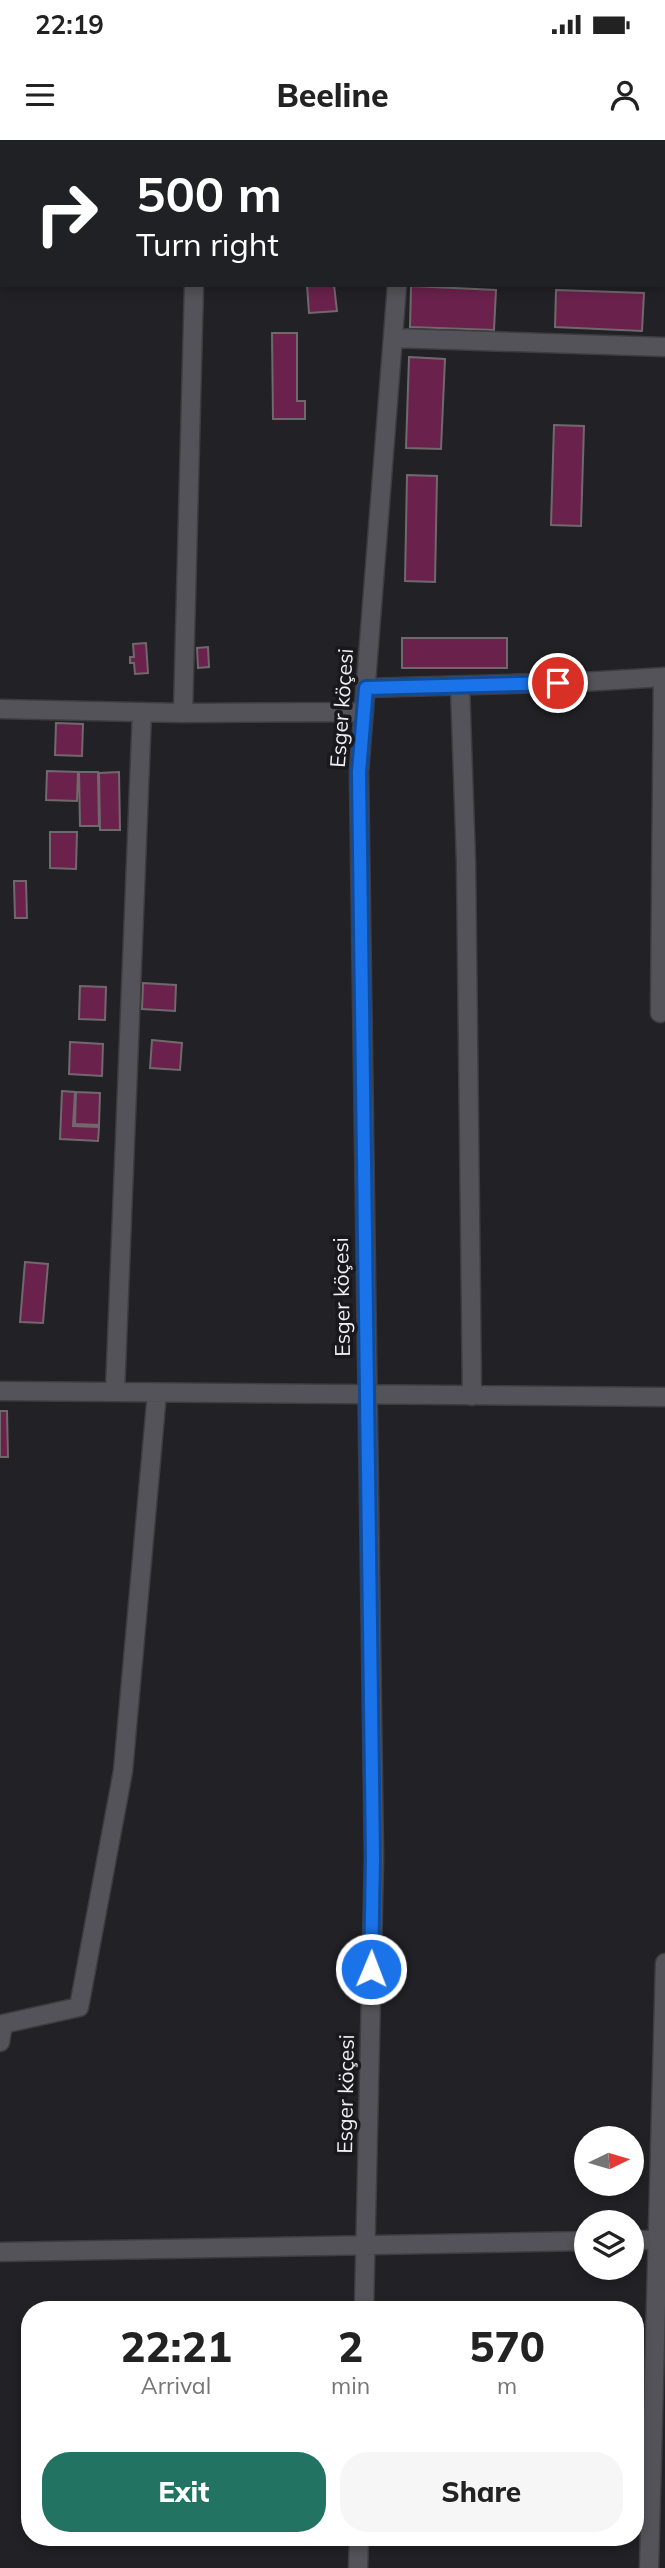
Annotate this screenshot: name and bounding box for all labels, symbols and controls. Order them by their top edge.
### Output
text: 22:19 [35,8,104,41]
text: Beeline [276,75,389,115]
icon: menu [21,76,59,114]
icon: person [606,76,644,114]
text: 500 m [136,163,282,224]
icon: right [21,168,112,259]
text: Turn right [136,224,279,264]
street label: Esger köçesi [324,647,358,768]
pin [528,653,588,713]
icon: arrive [539,664,577,702]
street label: Esger köçesi [327,1237,355,1357]
position arrow [334,1932,408,2006]
street label: Esger köçesi [331,2034,359,2154]
north arrow [574,2126,644,2196]
map controls [574,2126,644,2280]
button: layers [574,2210,644,2280]
text: 22:21 [120,2320,232,2373]
text: 2 [338,2320,363,2373]
text: 570 [469,2320,545,2373]
text: Arrival [141,2371,211,2400]
text: min [331,2371,370,2400]
text: m [497,2371,517,2400]
button: Exit [42,2452,326,2532]
button: Share [340,2452,623,2532]

